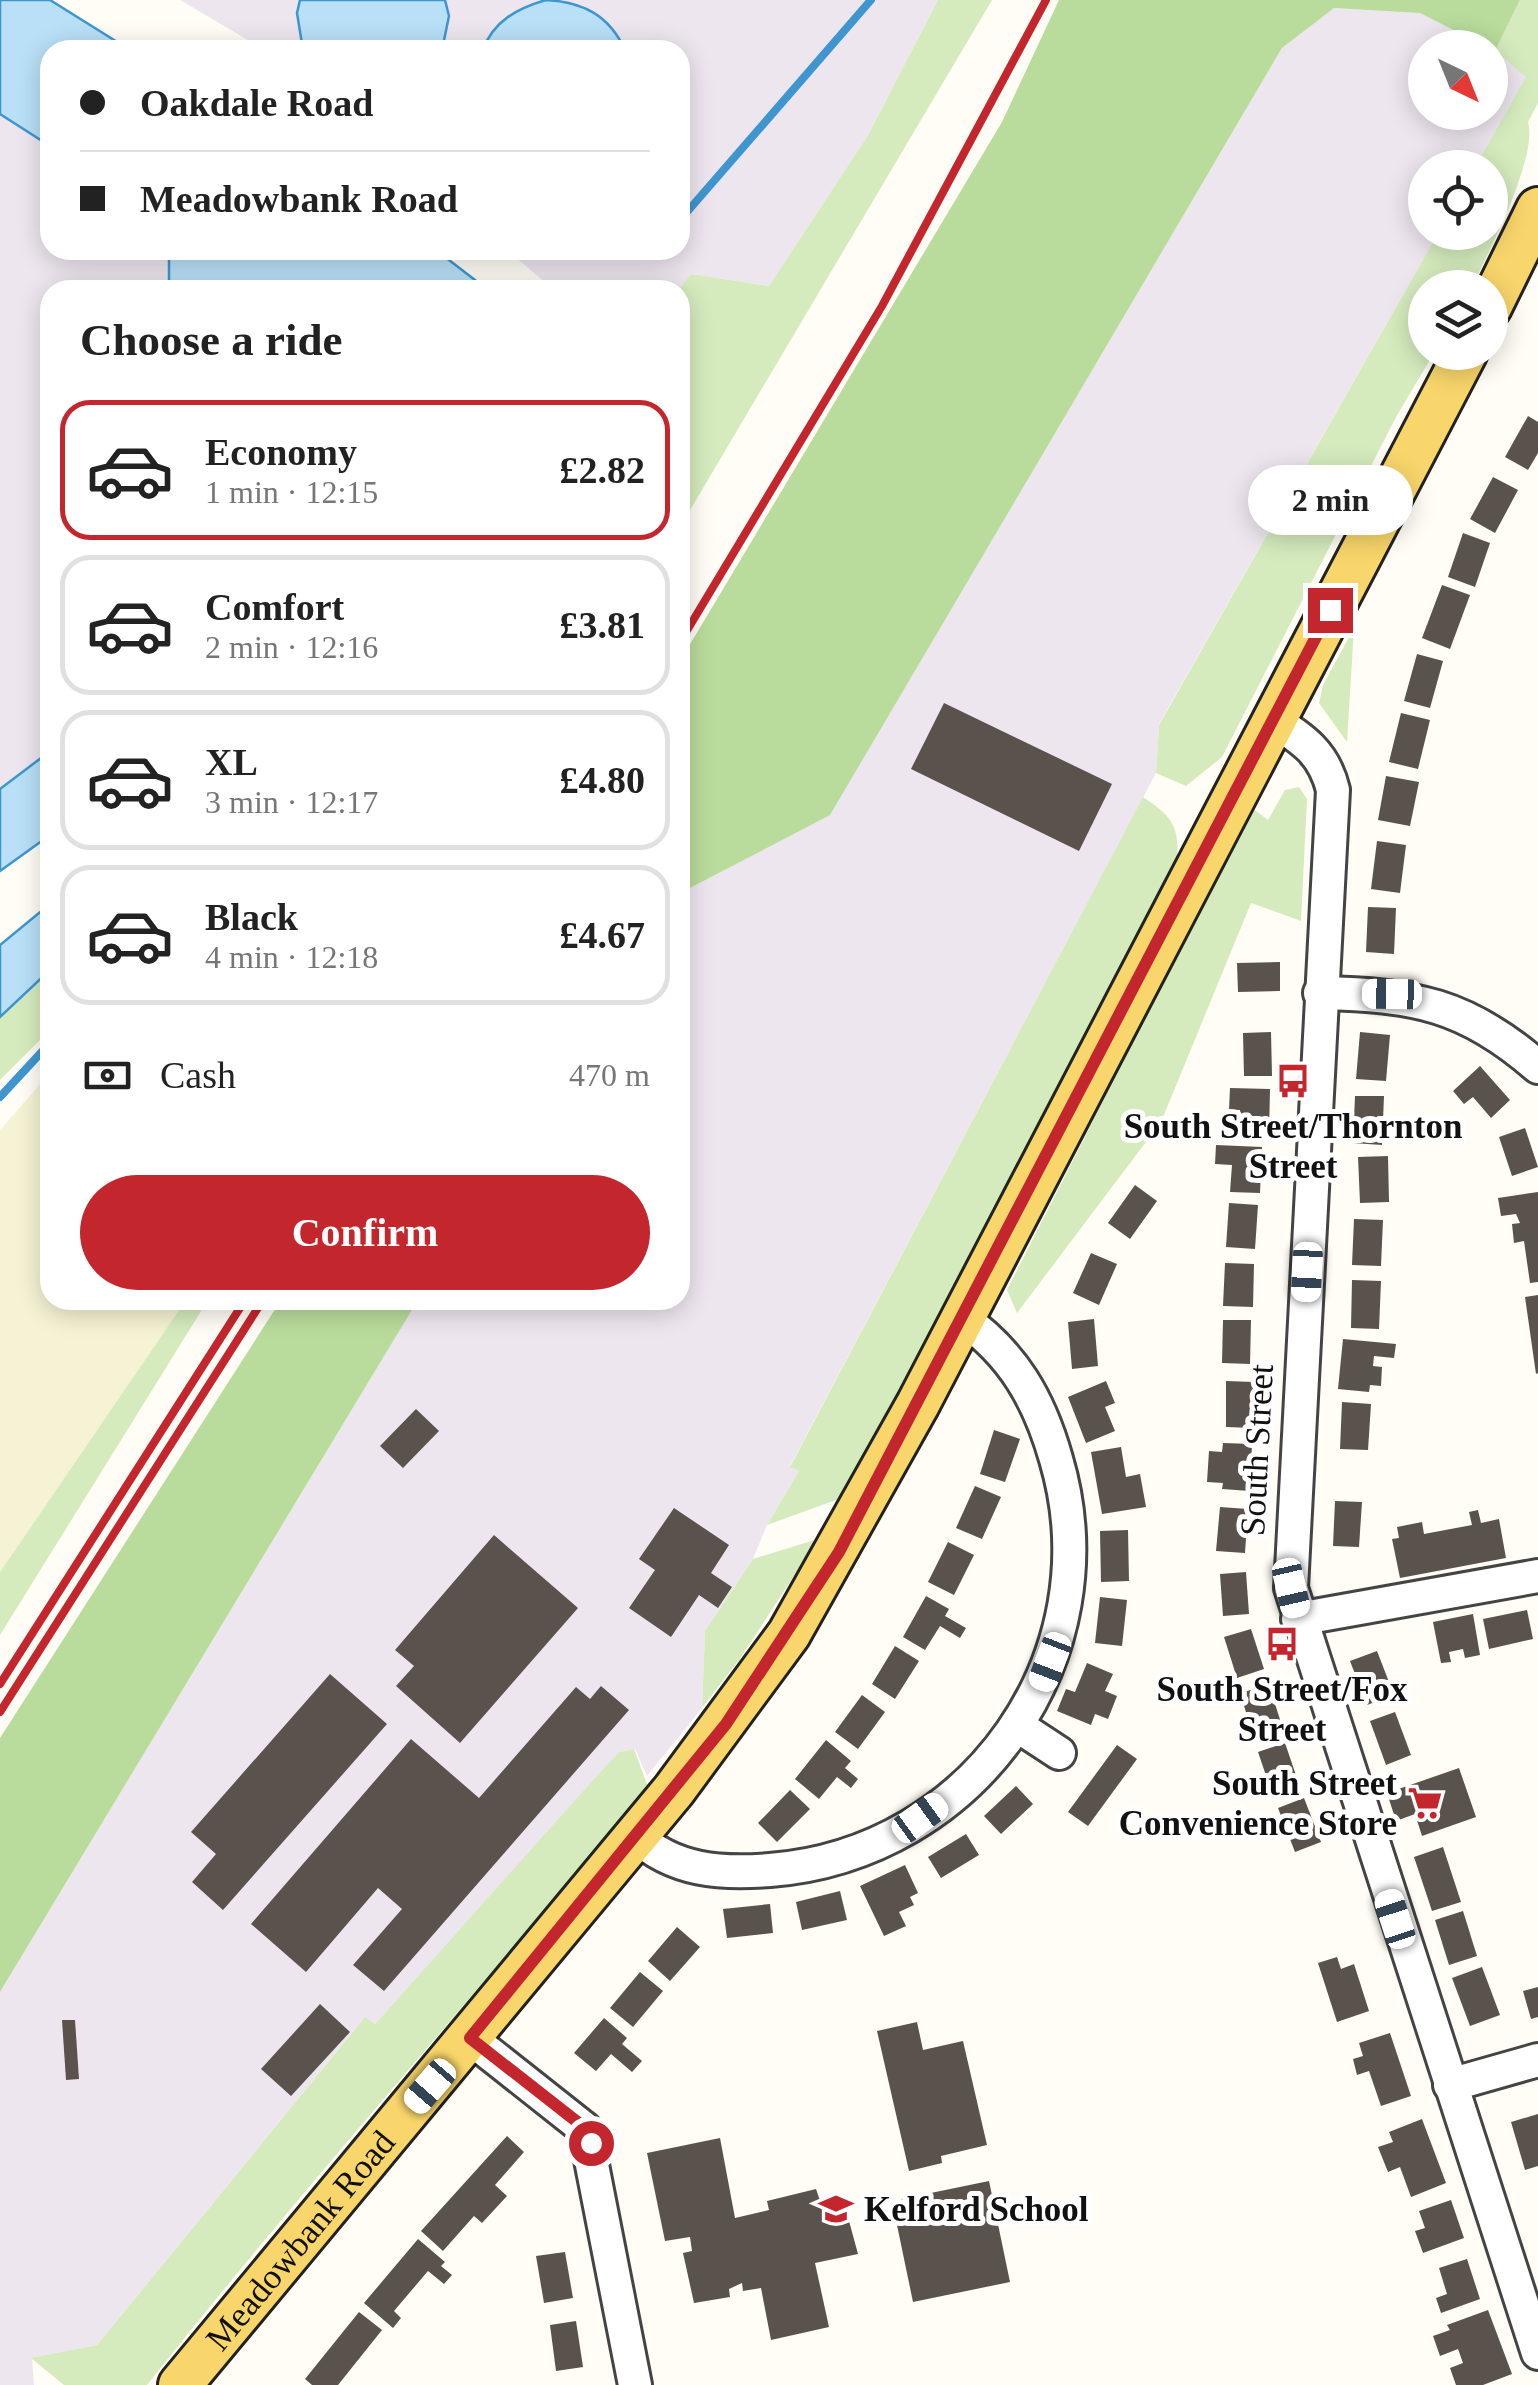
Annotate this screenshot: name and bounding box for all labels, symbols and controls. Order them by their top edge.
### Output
north arrow [1408,30,1508,130]
map controls [1408,30,1508,370]
text: Oakdale Road [140,82,373,124]
button: locate [1408,150,1508,250]
text: Meadowbank Road [140,178,458,220]
button: layers [1408,270,1508,370]
text: Choose a ride [80,315,343,365]
icon: car [85,425,175,515]
text: Economy [205,431,357,473]
text: £2.82 [560,449,645,491]
callout: 2 min [1248,465,1412,535]
text: 1 min · 12:15 [205,474,378,510]
text: 2 min [1292,482,1369,518]
icon: car [85,580,175,670]
text: Comfort [205,586,344,628]
route end [1308,588,1353,633]
text: £3.81 [560,604,645,646]
text: 2 min · 12:16 [205,629,378,665]
icon: car [85,735,175,825]
text: XL [205,741,258,783]
text: £4.80 [560,759,645,801]
text: 3 min · 12:17 [205,784,378,820]
icon: car [85,890,175,980]
text: Black [205,896,298,938]
text: £4.67 [560,914,645,956]
text: 4 min · 12:18 [205,939,378,975]
car [1362,978,1422,1010]
icon: cash [80,1048,135,1103]
text: Cash [160,1054,236,1096]
text: 470 m [569,1057,650,1093]
bus stop icon: South Street/Thornton Street [1274,1062,1312,1100]
place label: South Street/Thornton Street [1124,1107,1462,1186]
button: Confirm [80,1175,650,1290]
car [1290,1241,1324,1303]
street label: South Street [1233,1363,1281,1537]
car [1270,1555,1312,1621]
bus stop icon: South Street/Fox Street [1263,1625,1301,1663]
car [1025,1629,1075,1695]
place label: South Street/Fox Street [1156,1670,1408,1749]
place label: South Street Convenience Store [1119,1764,1397,1843]
supermarket icon: South Street Convenience Store [1406,1784,1444,1822]
car [887,1788,953,1848]
car [1371,1886,1419,1952]
car [399,2054,461,2118]
route start [569,2121,614,2166]
street label: Meadowbank Road [198,2122,403,2358]
school or university icon: Kelford School [817,2190,855,2228]
place label: Kelford School [864,2190,1089,2229]

